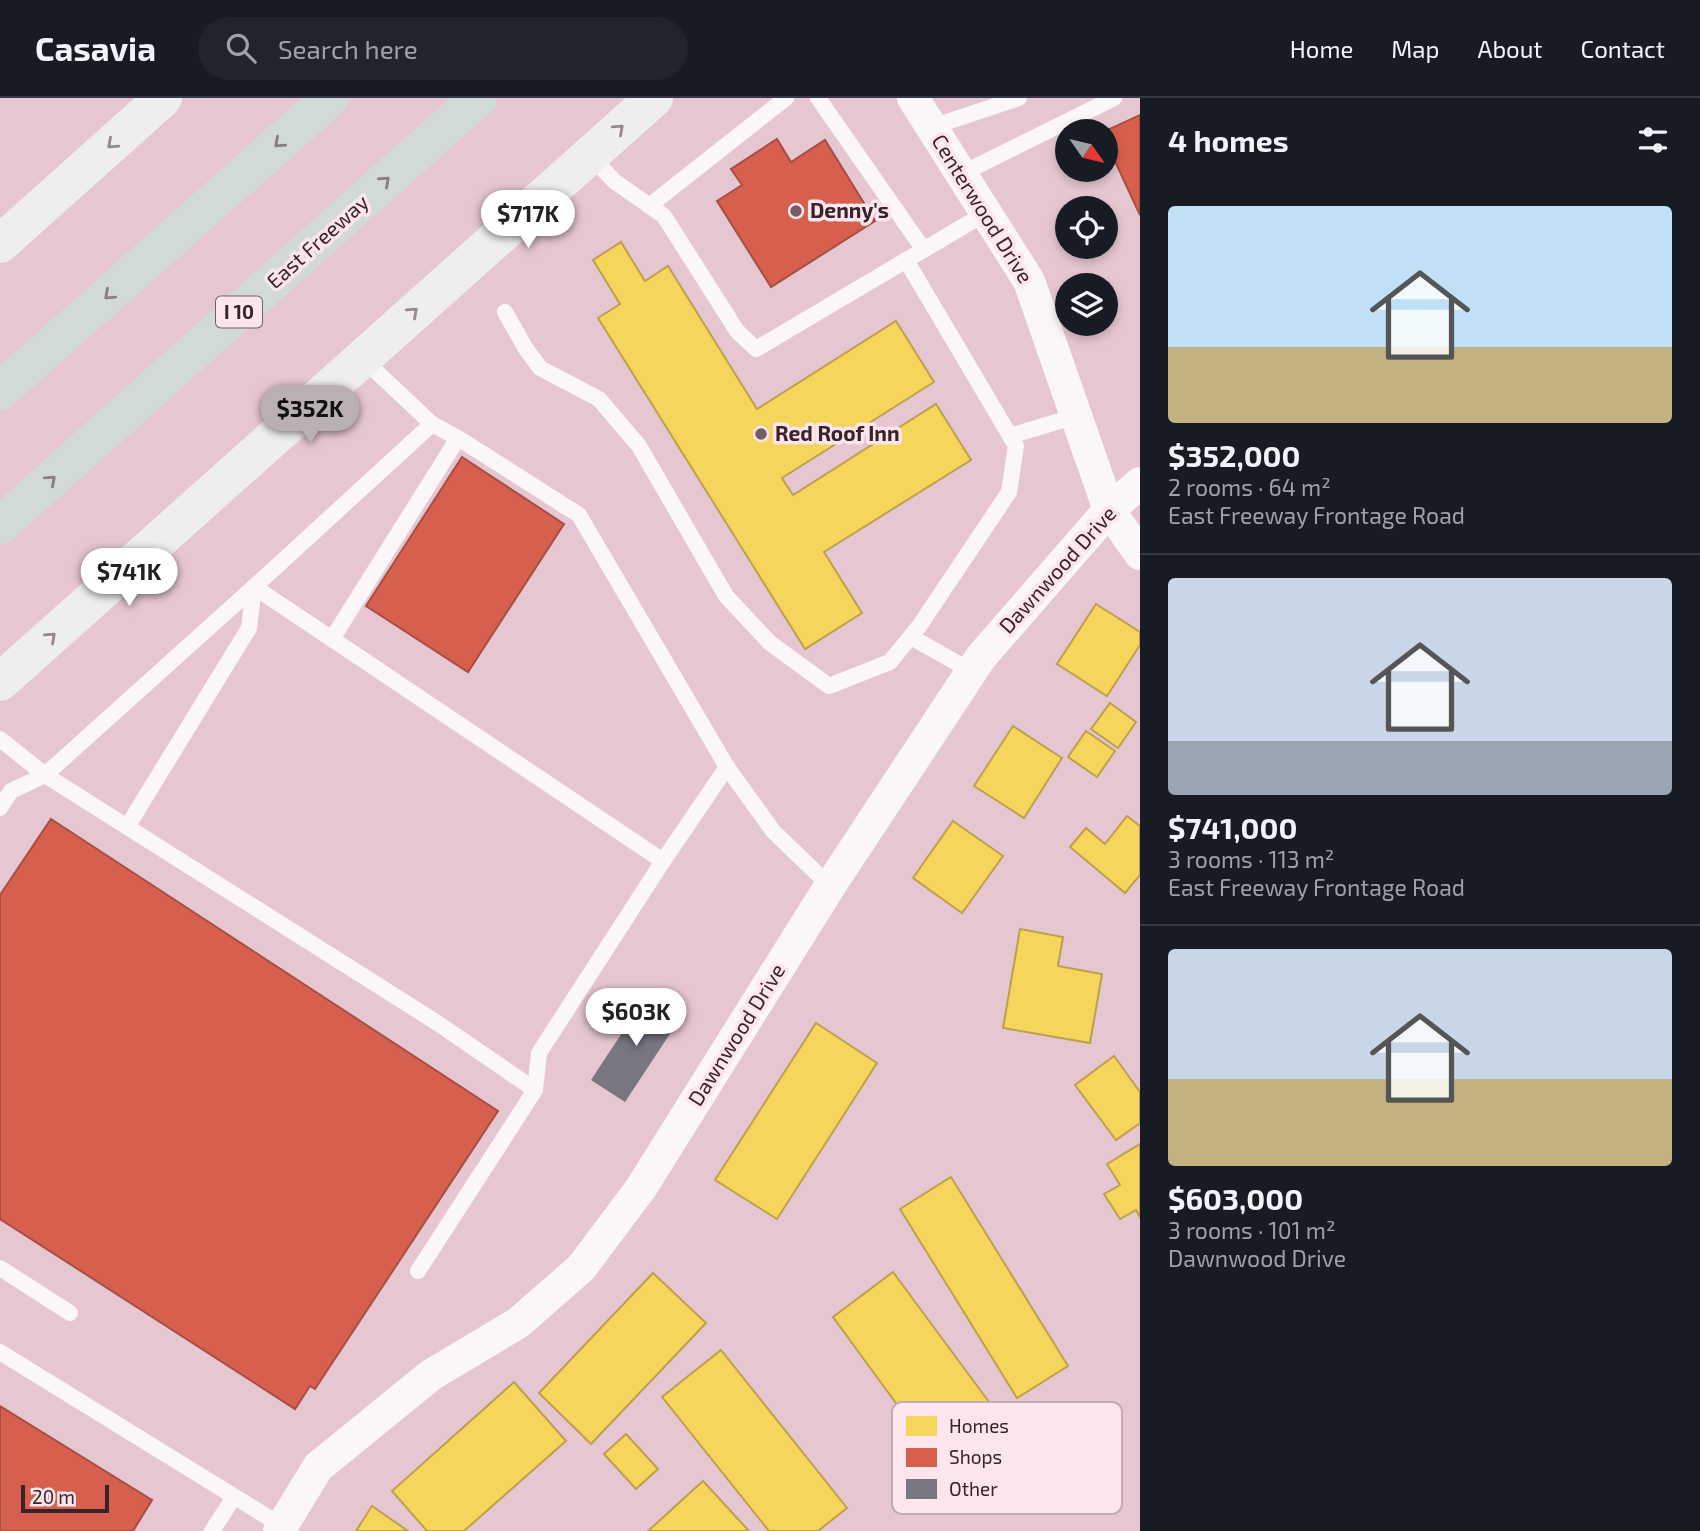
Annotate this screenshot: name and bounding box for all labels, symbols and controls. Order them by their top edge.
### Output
search box [198,17,688,80]
text: Casavia [35,28,156,68]
icon: search [222,29,260,67]
text: Search here [278,33,418,64]
text: Home [1290,34,1353,63]
text: Map [1391,34,1439,63]
text: About [1477,34,1543,63]
text: Contact [1581,34,1665,63]
north arrow [1055,119,1118,182]
map controls [1055,119,1118,336]
icon: filters [1634,121,1672,159]
text: 4 homes [1168,122,1289,158]
one-way arrow [611,125,624,137]
street label: Centerwood Drive [927,129,1039,287]
one-way arrow [108,135,121,148]
one-way arrow [274,135,287,148]
one-way arrow [377,177,390,190]
street label: East Freeway [261,189,373,293]
pin: $717K [479,190,577,250]
button: locate [1055,196,1118,259]
place label: Denny's [810,197,889,223]
text: $717K [497,199,559,227]
marker: Denny's [788,203,804,219]
icon: home [1357,252,1483,378]
button: layers [1055,273,1118,336]
one-way arrow [104,286,117,299]
road number: I 10 [216,296,262,328]
one-way arrow [404,308,417,321]
pin: $352K [261,386,359,445]
text: $352K [276,394,344,422]
place label: Red Roof Inn [775,420,900,445]
marker: Red Roof Inn [753,426,769,442]
text: $352,000 [1168,437,1300,473]
text: 2 rooms · 64 m² [1168,473,1331,501]
one-way arrow [43,476,56,488]
street label: Dawnwood Drive [993,500,1121,638]
text: East Freeway Frontage Road [1168,501,1465,529]
pin: $741K [80,548,178,608]
text: $741K [97,557,161,585]
icon: home [1357,624,1483,750]
one-way arrow [43,633,56,645]
text: $741,000 [1168,809,1297,845]
text: 3 rooms · 113 m² [1168,845,1334,873]
text: East Freeway Frontage Road [1168,873,1465,901]
street label: Dawnwood Drive [682,959,789,1110]
pin: $603K [587,988,685,1048]
icon: home [1357,995,1483,1121]
text: $603K [601,997,671,1025]
text: $603,000 [1168,1180,1303,1216]
text: 3 rooms · 101 m² [1168,1216,1335,1244]
text: Dawnwood Drive [1168,1244,1346,1272]
legend [892,1402,1122,1514]
text: Homes [949,1414,1009,1437]
text: Shops [949,1445,1002,1468]
text: Other [949,1477,998,1500]
scale bar [21,1482,108,1514]
text: 20 m [32,1485,75,1508]

